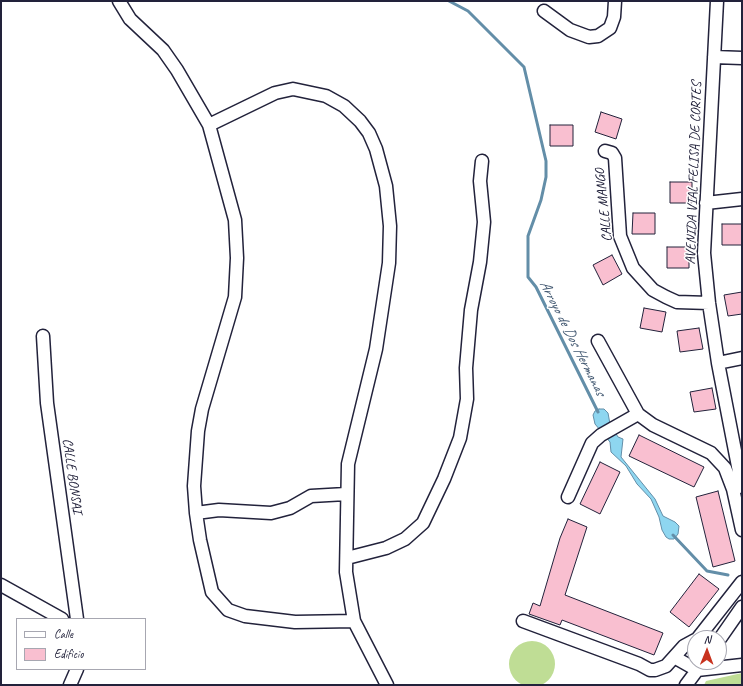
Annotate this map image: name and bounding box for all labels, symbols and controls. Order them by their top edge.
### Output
street label: AVENIDA VIAL FELISA DE CORTES [682,81,706,265]
street label: CALLE MANGO [592,168,616,242]
water label: Arroyo de Dos Hermanas [535,277,609,399]
street label: CALLE BONSAI [58,437,86,515]
legend [16,618,146,670]
text: Calle [54,626,73,642]
north arrow [687,630,727,670]
text: N [704,632,711,646]
text: Edificio [54,646,84,662]

